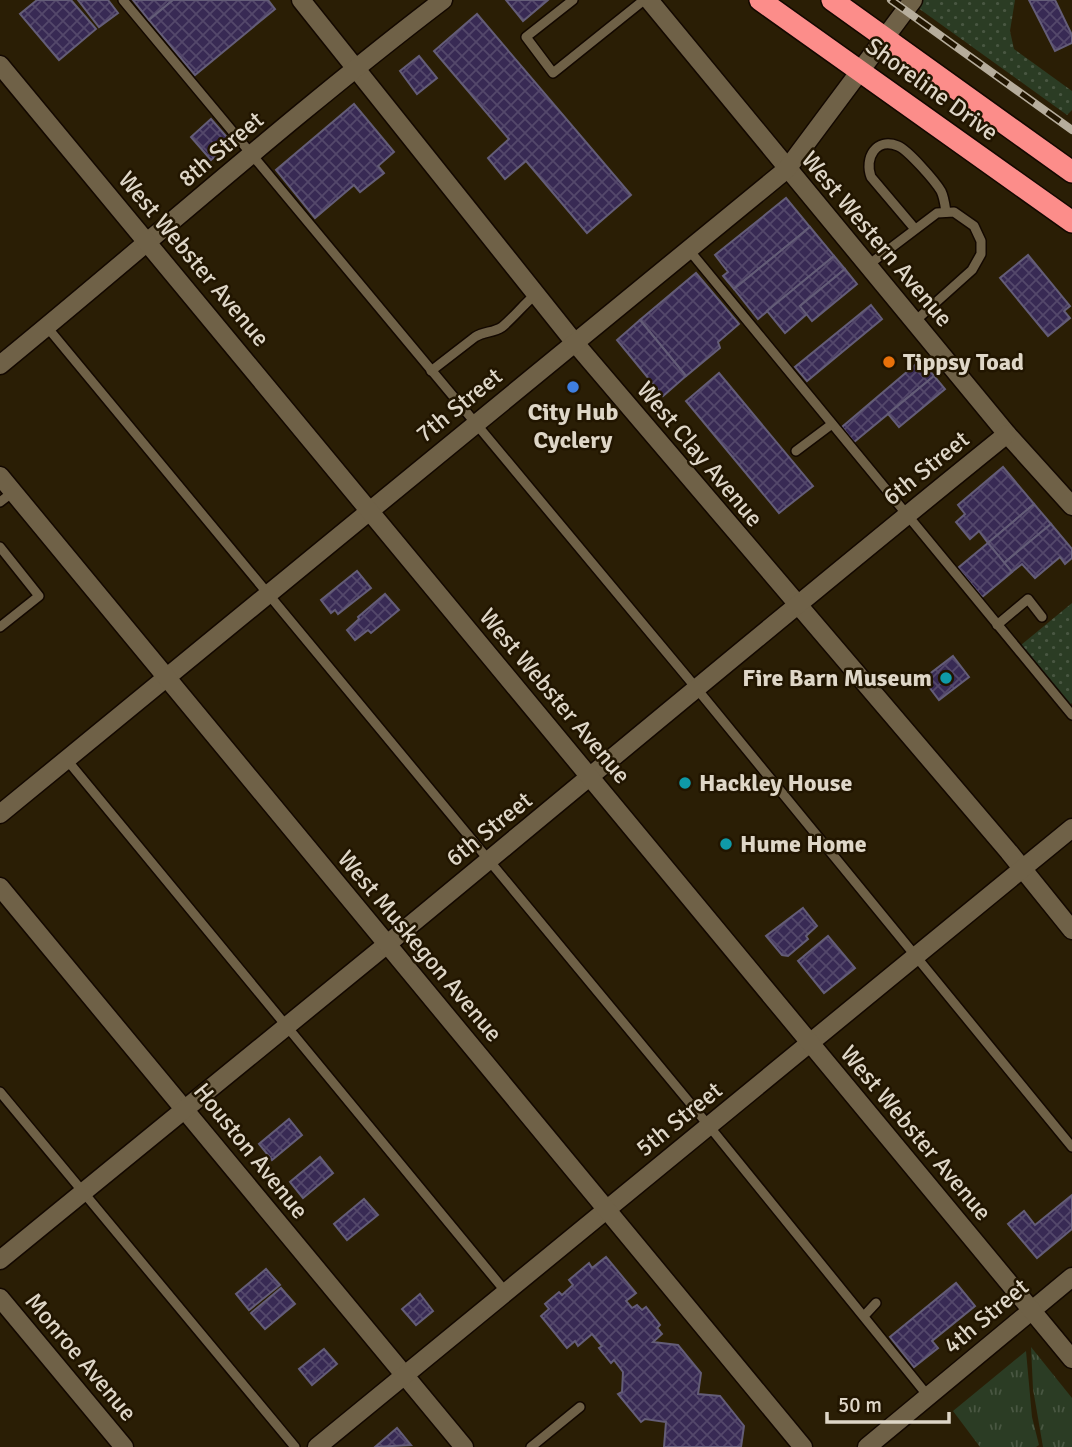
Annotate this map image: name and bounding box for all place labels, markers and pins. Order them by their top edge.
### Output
place label: Tippsy Toad [903,347,1024,377]
marker: Tippsy Toad [881,354,897,370]
marker: City Hub Cyclery [565,379,581,395]
place label: City Hub Cyclery [528,397,618,455]
place label: Fire Barn Museum [742,663,932,693]
marker: Fire Barn Museum [938,670,954,686]
place label: Hackley House [699,768,852,798]
marker: Hackley House [677,775,693,791]
place label: Hume Home [740,829,867,859]
marker: Hume Home [718,836,734,852]

